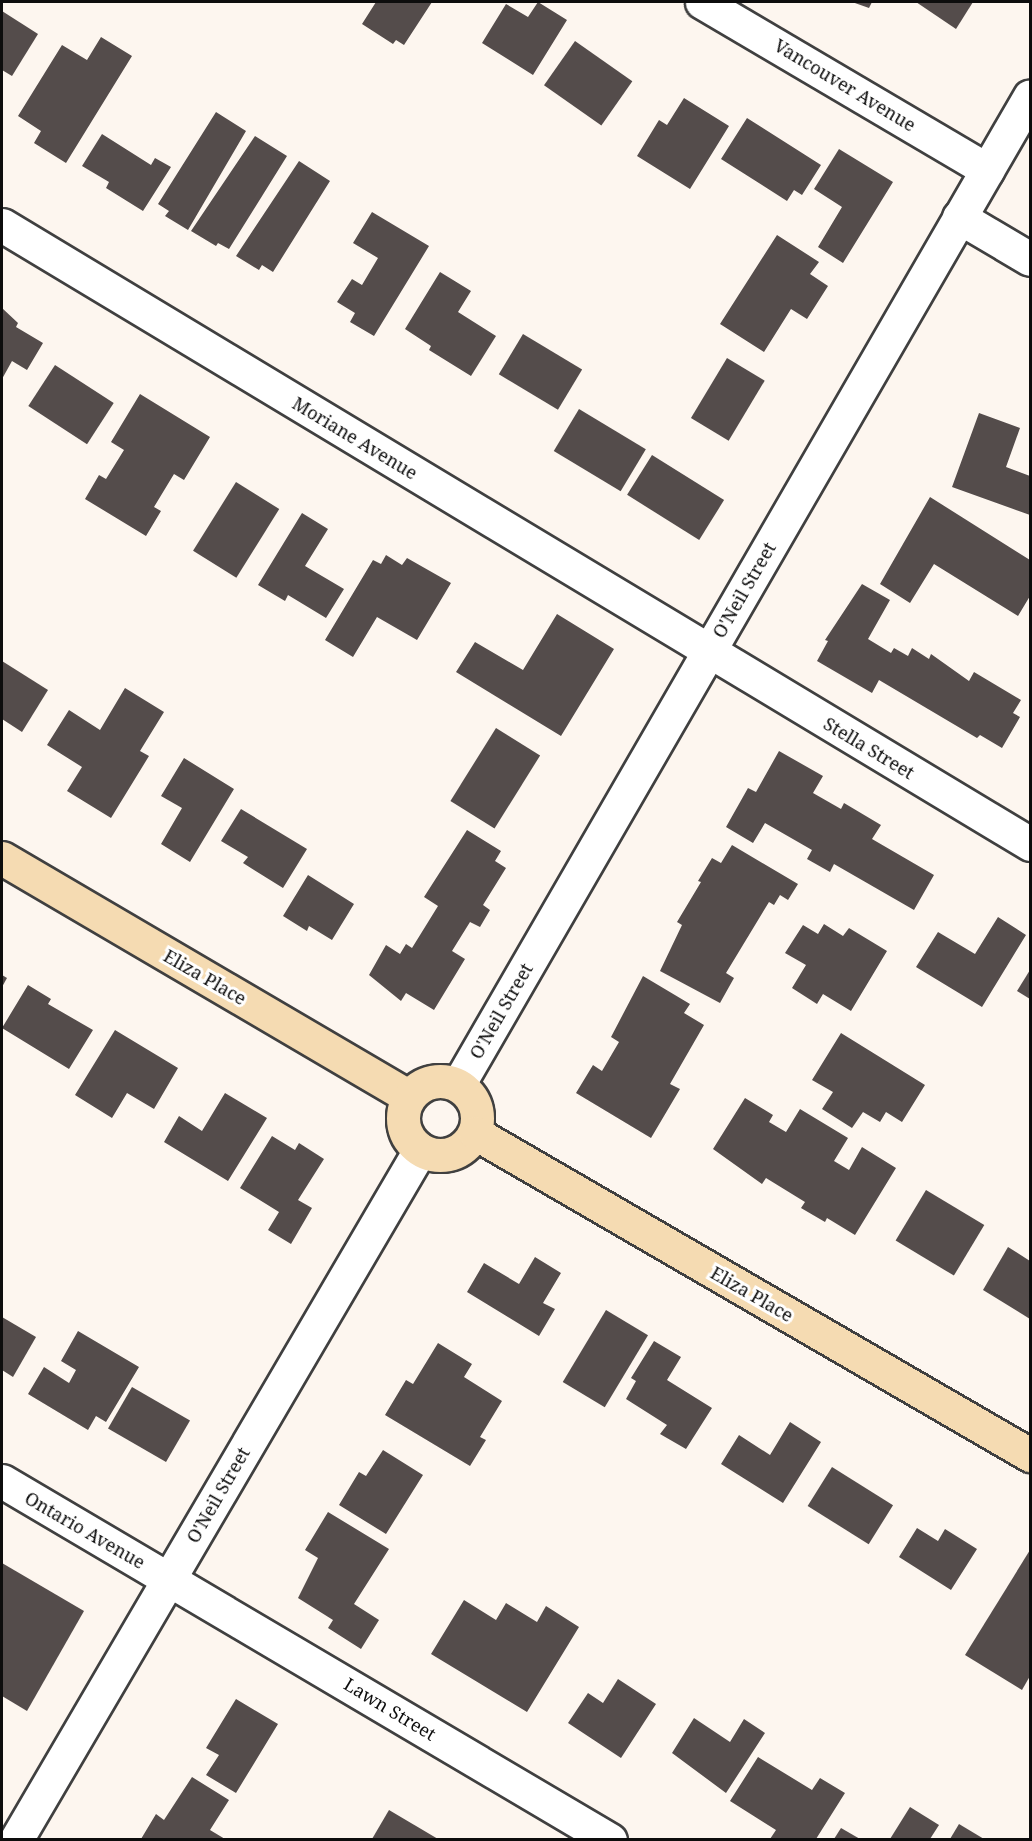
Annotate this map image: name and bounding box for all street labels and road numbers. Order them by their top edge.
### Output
street label: Vancouver Avenue [770,34,920,136]
street label: Moriane Avenue [289,392,421,484]
street label: O'Neil Street [708,538,780,642]
street label: Stella Street [820,712,918,784]
street label: Eliza Place [160,945,250,1009]
street label: O'Neil Street [465,959,537,1063]
street label: Eliza Place [707,1262,797,1326]
street label: O'Neil Street [182,1443,254,1547]
street label: Ontario Avenue [21,1487,149,1573]
street label: Lawn Street [340,1673,440,1745]

